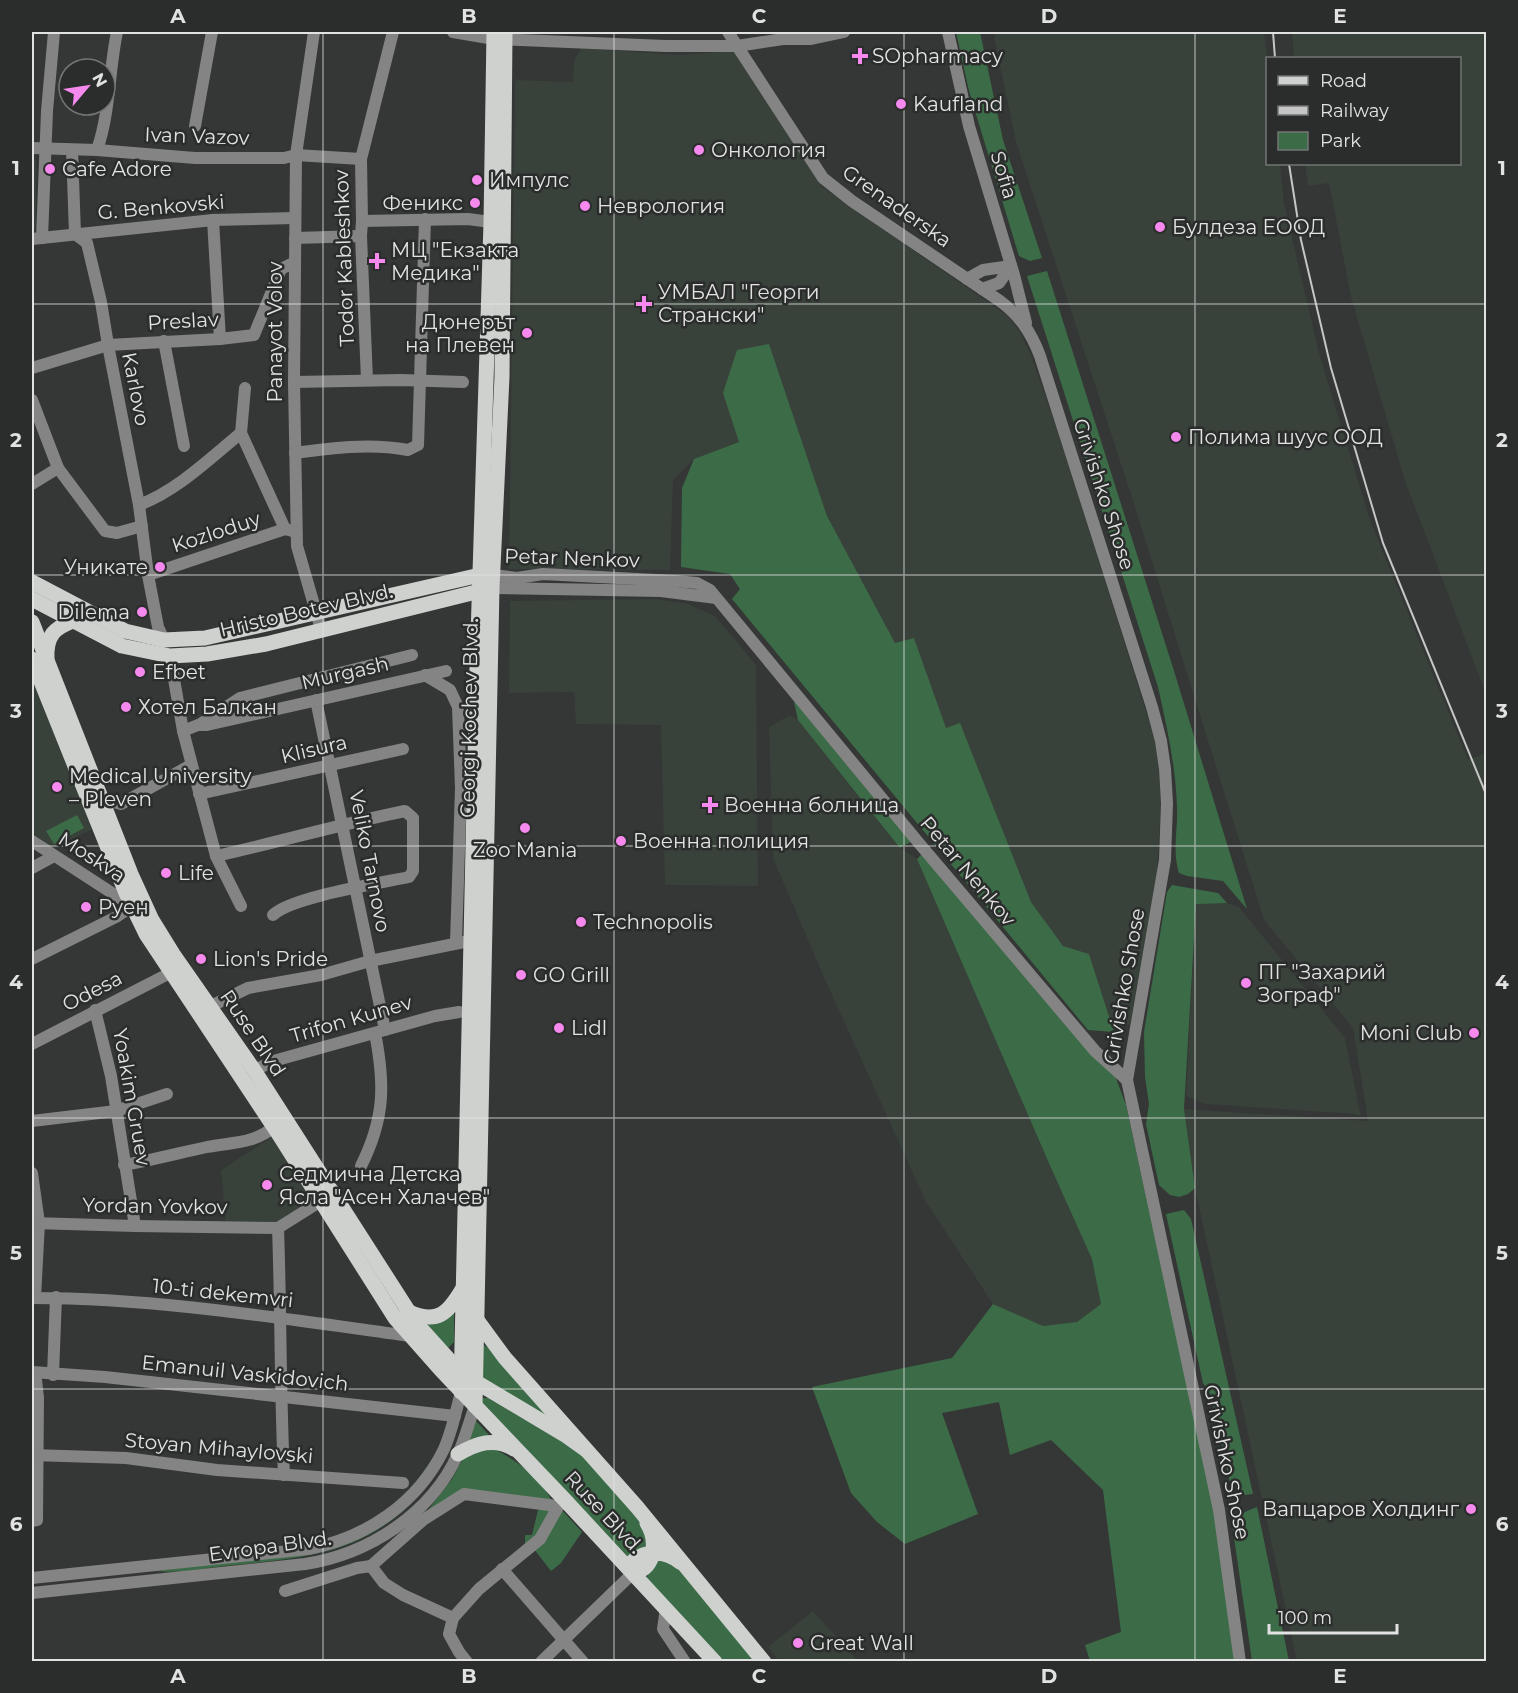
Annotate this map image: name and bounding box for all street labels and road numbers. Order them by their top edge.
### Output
street label: Ivan Vazov [144,122,250,150]
street label: Sofia [985,148,1023,202]
street label: Grenaderska [838,160,956,252]
street label: Todor Kableshkov [329,169,359,347]
street label: G. Benkovski [96,189,226,225]
street label: Panayot Volov [263,261,287,403]
street label: Preslav [147,307,219,335]
street label: Karlovo [117,350,155,428]
street label: Grivishko Shose [1068,415,1140,573]
street label: Kozloduy [169,506,264,558]
street label: Petar Nenkov [504,544,640,572]
street label: Hristo Botev Blvd. [217,578,395,642]
street label: Georgi Kochev Blvd. [455,618,483,818]
street label: Murgash [299,651,391,695]
street label: Klisura [279,730,349,768]
street label: Veliko Tarnovo [344,788,396,934]
street label: Petar Nenkov [915,811,1021,931]
street label: Moskva [54,826,130,888]
street label: Grivishko Shose [1098,906,1150,1066]
street label: Odesa [58,966,126,1016]
street label: Ruse Blvd [215,985,291,1081]
street label: Trifon Kunev [287,990,415,1048]
street label: Yoakim Gruev [108,1026,156,1168]
street label: Yordan Yovkov [82,1193,228,1219]
street label: 10-ti dekemvri [151,1274,295,1312]
street label: Emanuil Vaskidovich [140,1350,350,1396]
street label: Grivishko Shose [1199,1382,1255,1542]
street label: Stoyan Mihaylovski [124,1428,314,1468]
street label: Ruse Blvd. [560,1466,648,1558]
street label: Evropa Blvd. [207,1526,333,1566]

